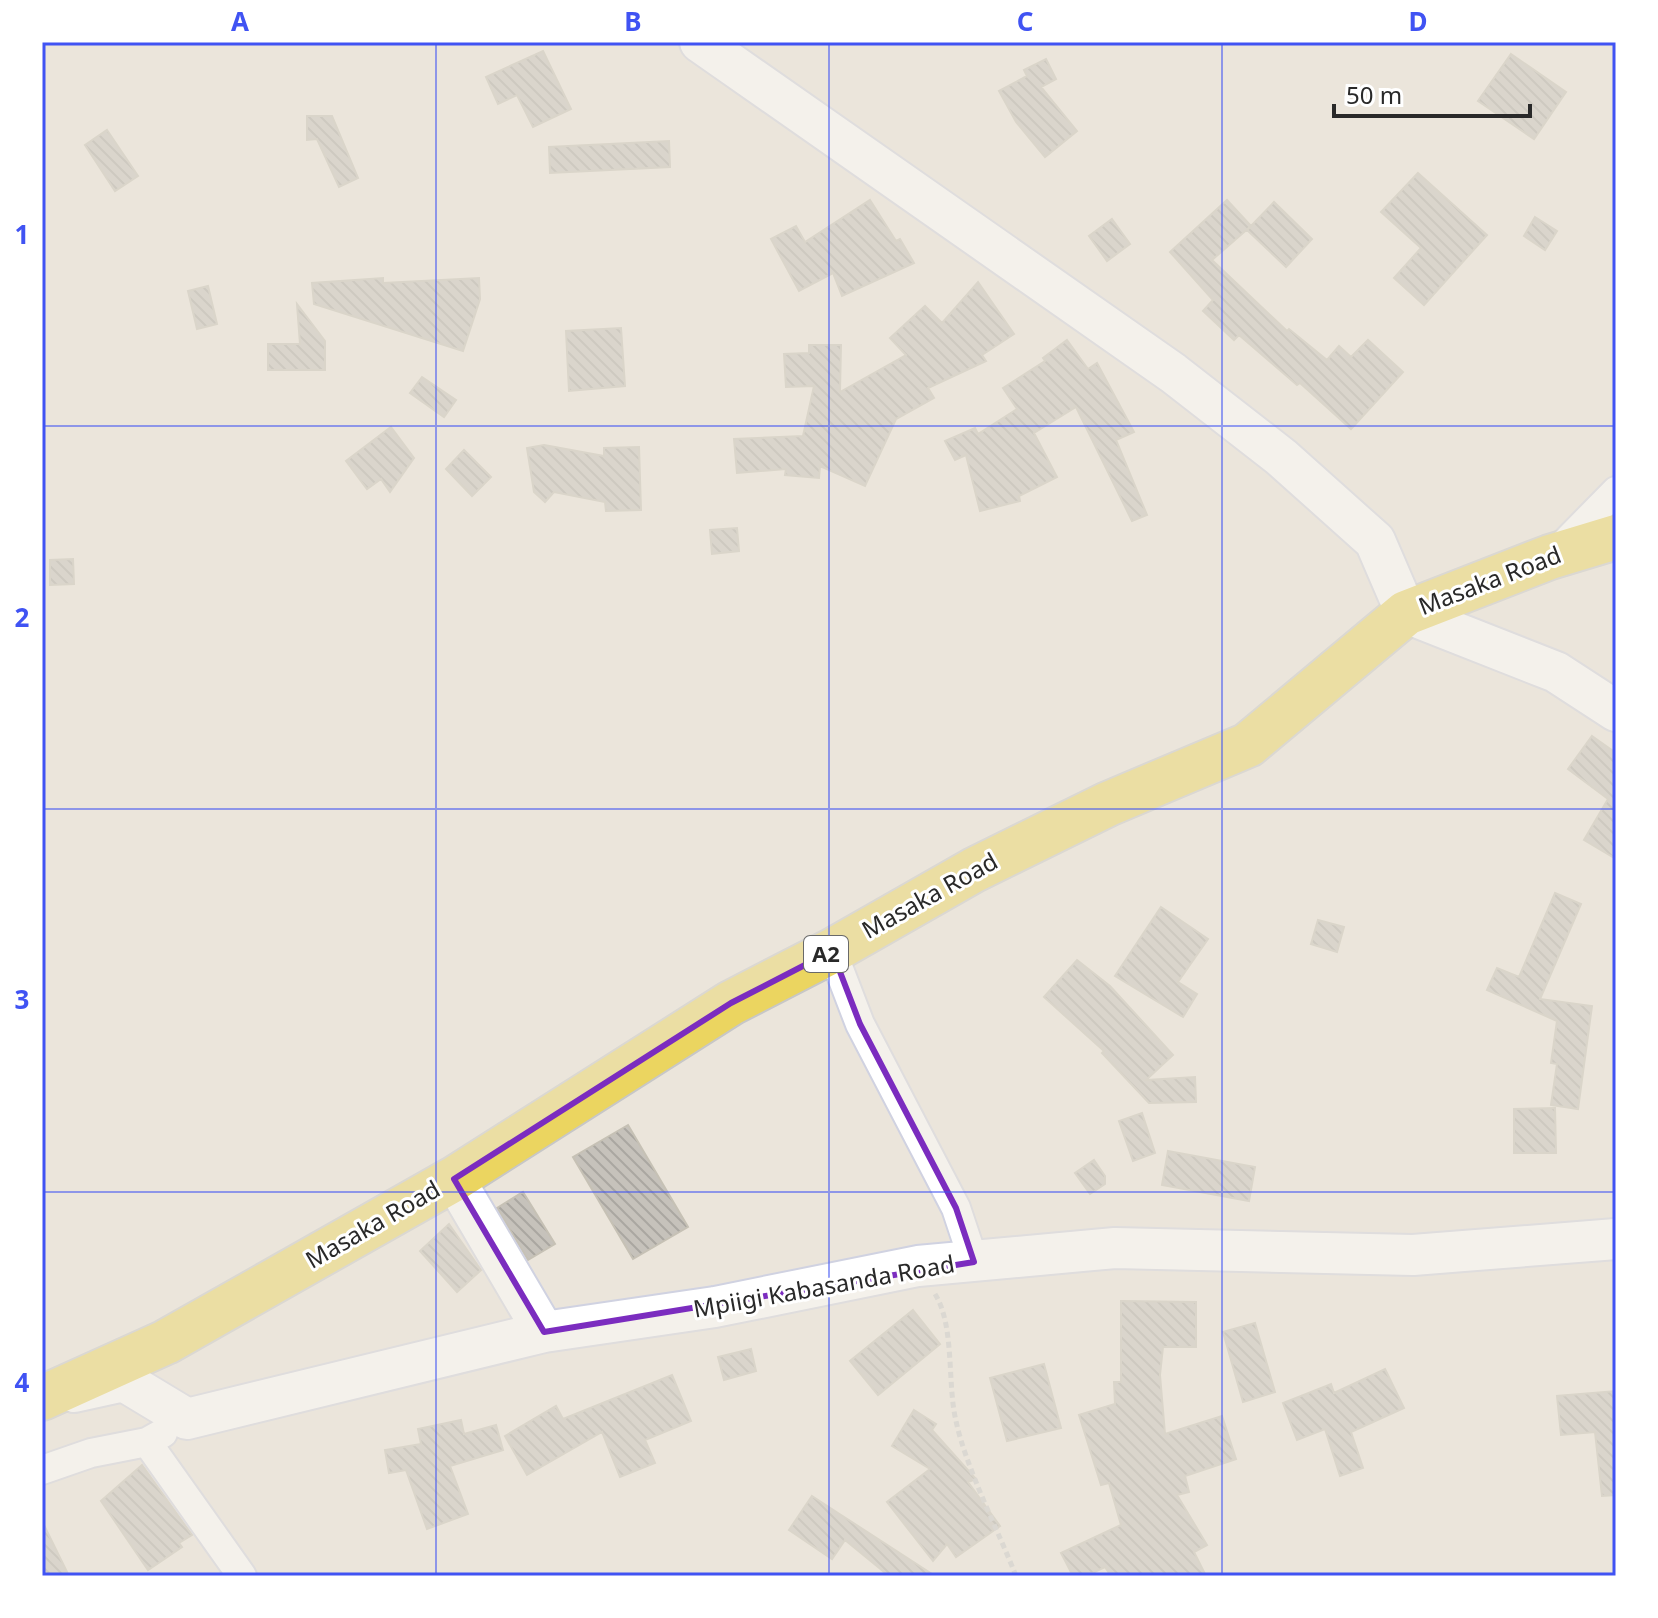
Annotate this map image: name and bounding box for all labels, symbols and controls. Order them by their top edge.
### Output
text: A [231,3,249,39]
text: B [624,3,642,39]
text: C [1017,3,1033,39]
text: D [1408,3,1428,39]
scale bar [1334,68,1530,118]
text: 50 m [1346,78,1402,111]
text: 1 [15,216,29,252]
street label: Masaka Road [1413,537,1566,622]
text: 2 [15,599,30,635]
street label: Masaka Road [856,844,1003,946]
road number: A2 [804,936,848,972]
text: 3 [15,981,29,1017]
street label: Masaka Road [299,1172,446,1276]
street label: Mpiigi Kabasanda Road [691,1246,957,1325]
text: 4 [15,1364,30,1400]

